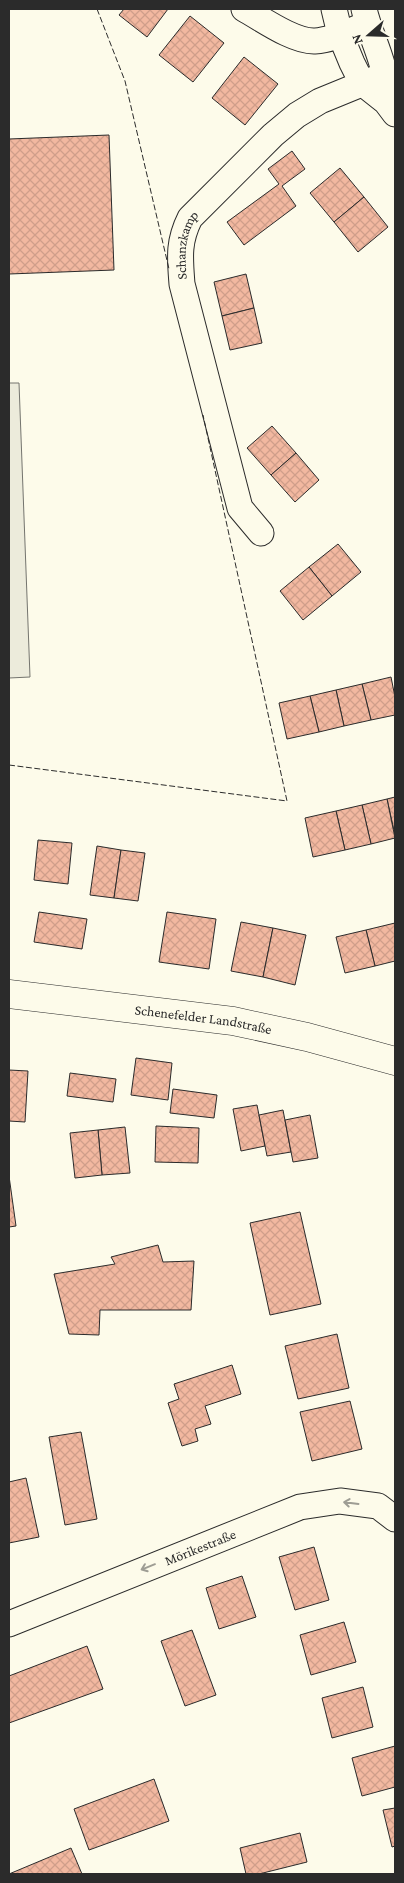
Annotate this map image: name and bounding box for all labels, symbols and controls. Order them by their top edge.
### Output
north arrow [344,10,394,60]
text: N [347,32,366,47]
street label: Schanzkamp [172,207,201,280]
street label: Schenefelder Landstraße [134,1001,273,1037]
one-way arrow [344,1497,360,1507]
street label: Mörikestraße [162,1526,238,1569]
one-way arrow [141,1563,156,1572]

